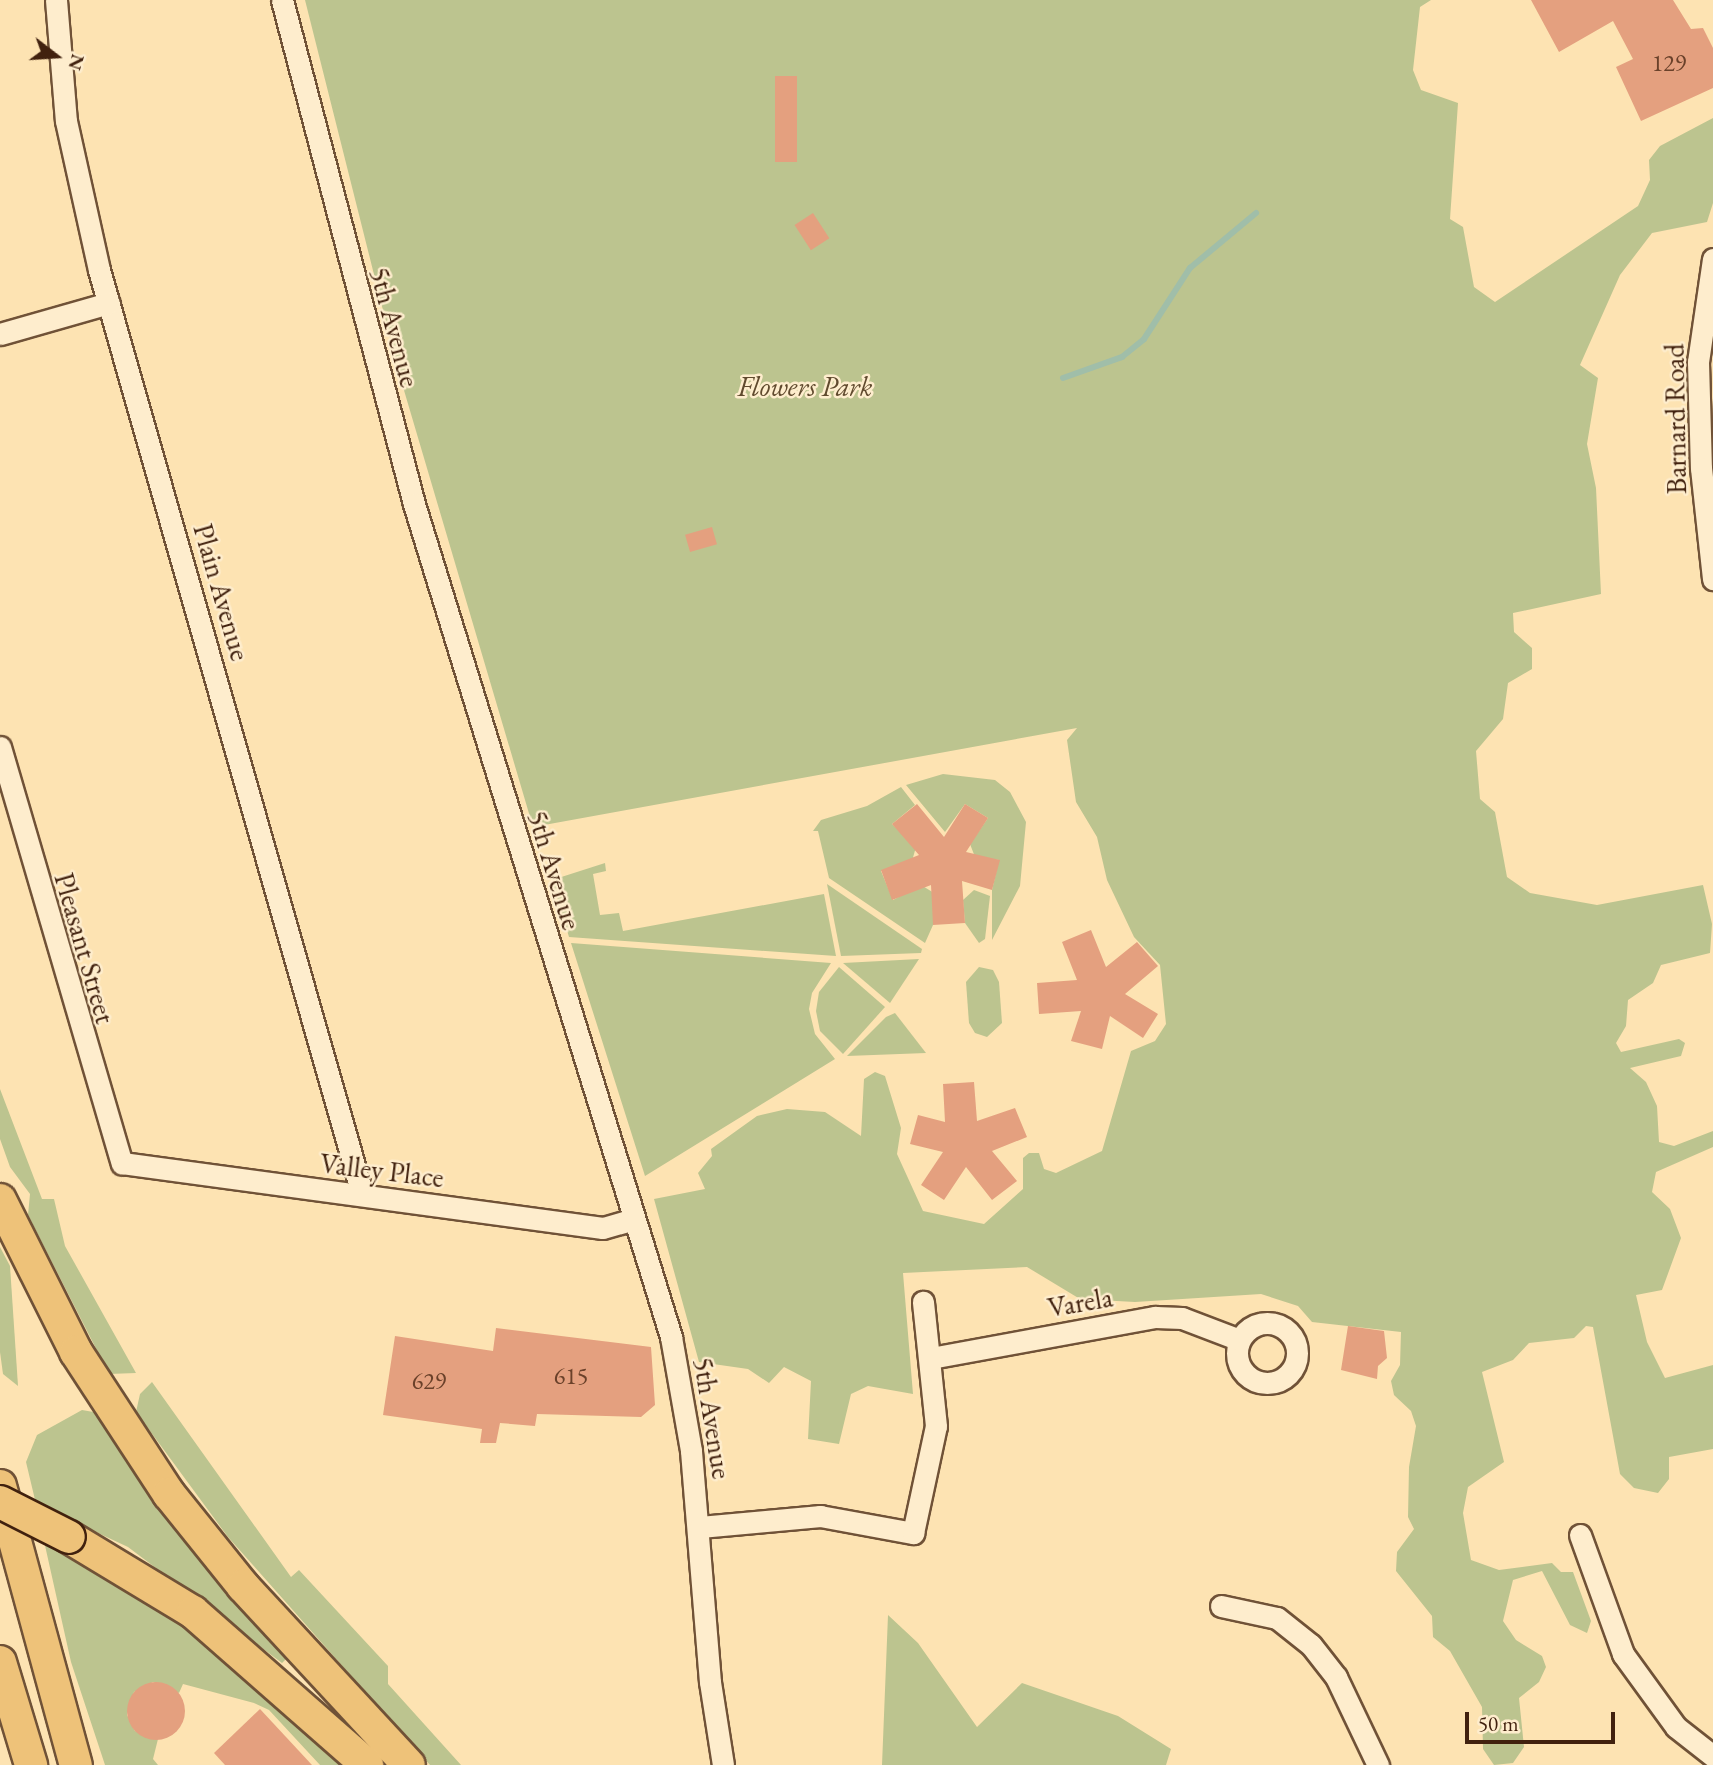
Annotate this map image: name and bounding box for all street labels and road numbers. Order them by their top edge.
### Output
street label: 5th Avenue [363,263,427,391]
street label: Barnard Road [1657,343,1693,495]
street label: Plain Avenue [186,520,258,664]
street label: 5th Avenue [521,806,589,934]
street label: Pleasant Street [47,869,123,1027]
street label: Valley Place [318,1146,446,1194]
street label: Varela [1045,1280,1115,1324]
street label: 5th Avenue [687,1355,739,1481]

